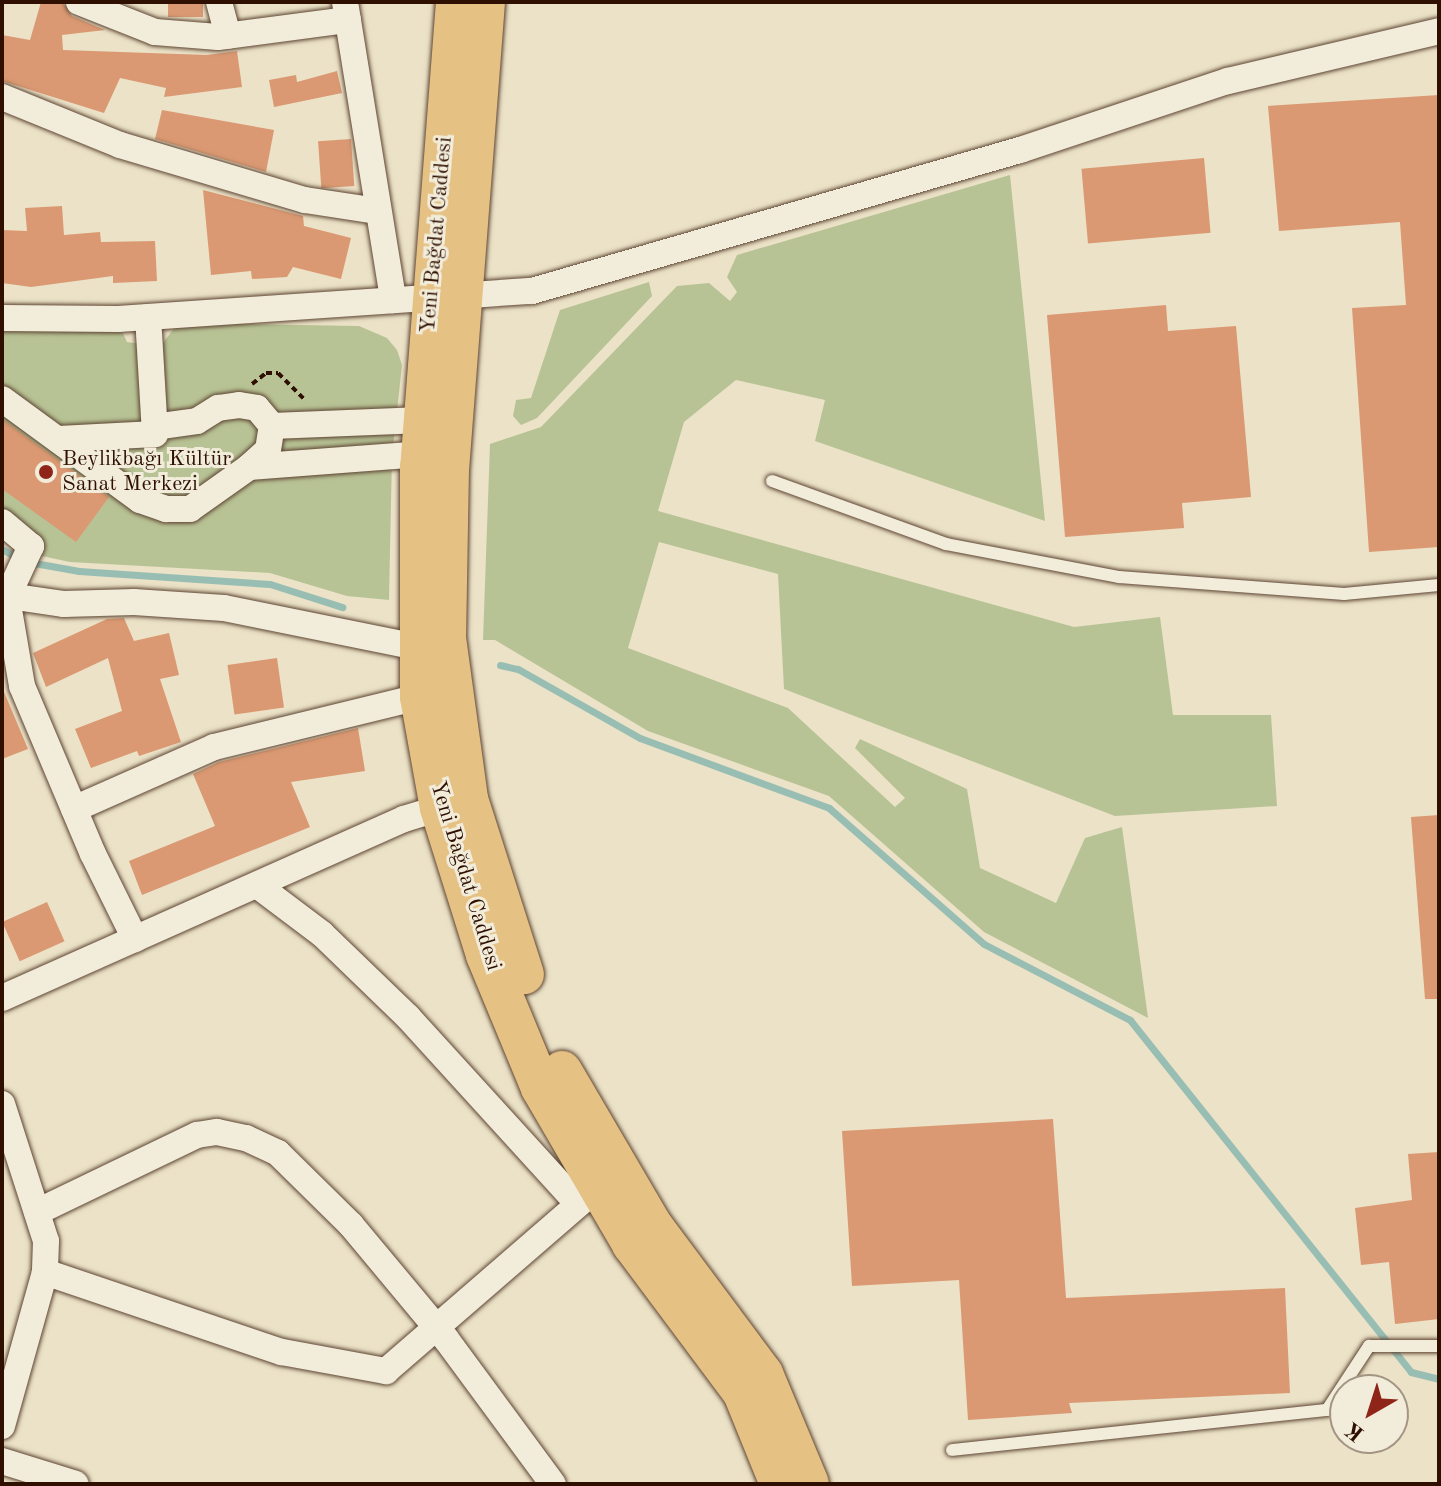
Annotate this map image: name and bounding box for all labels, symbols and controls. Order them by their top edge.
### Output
street label: Yeni Bağdat Caddesi [415,136,459,334]
place label: Beylikbağı Kültür Sanat Merkezi [62,446,231,498]
marker: Beylikbağı Kültür Sanat Merkezi [37,463,55,481]
street label: Yeni Bağdat Caddesi [424,778,506,974]
north arrow [1329,1374,1409,1454]
text: K [1342,1417,1369,1445]

